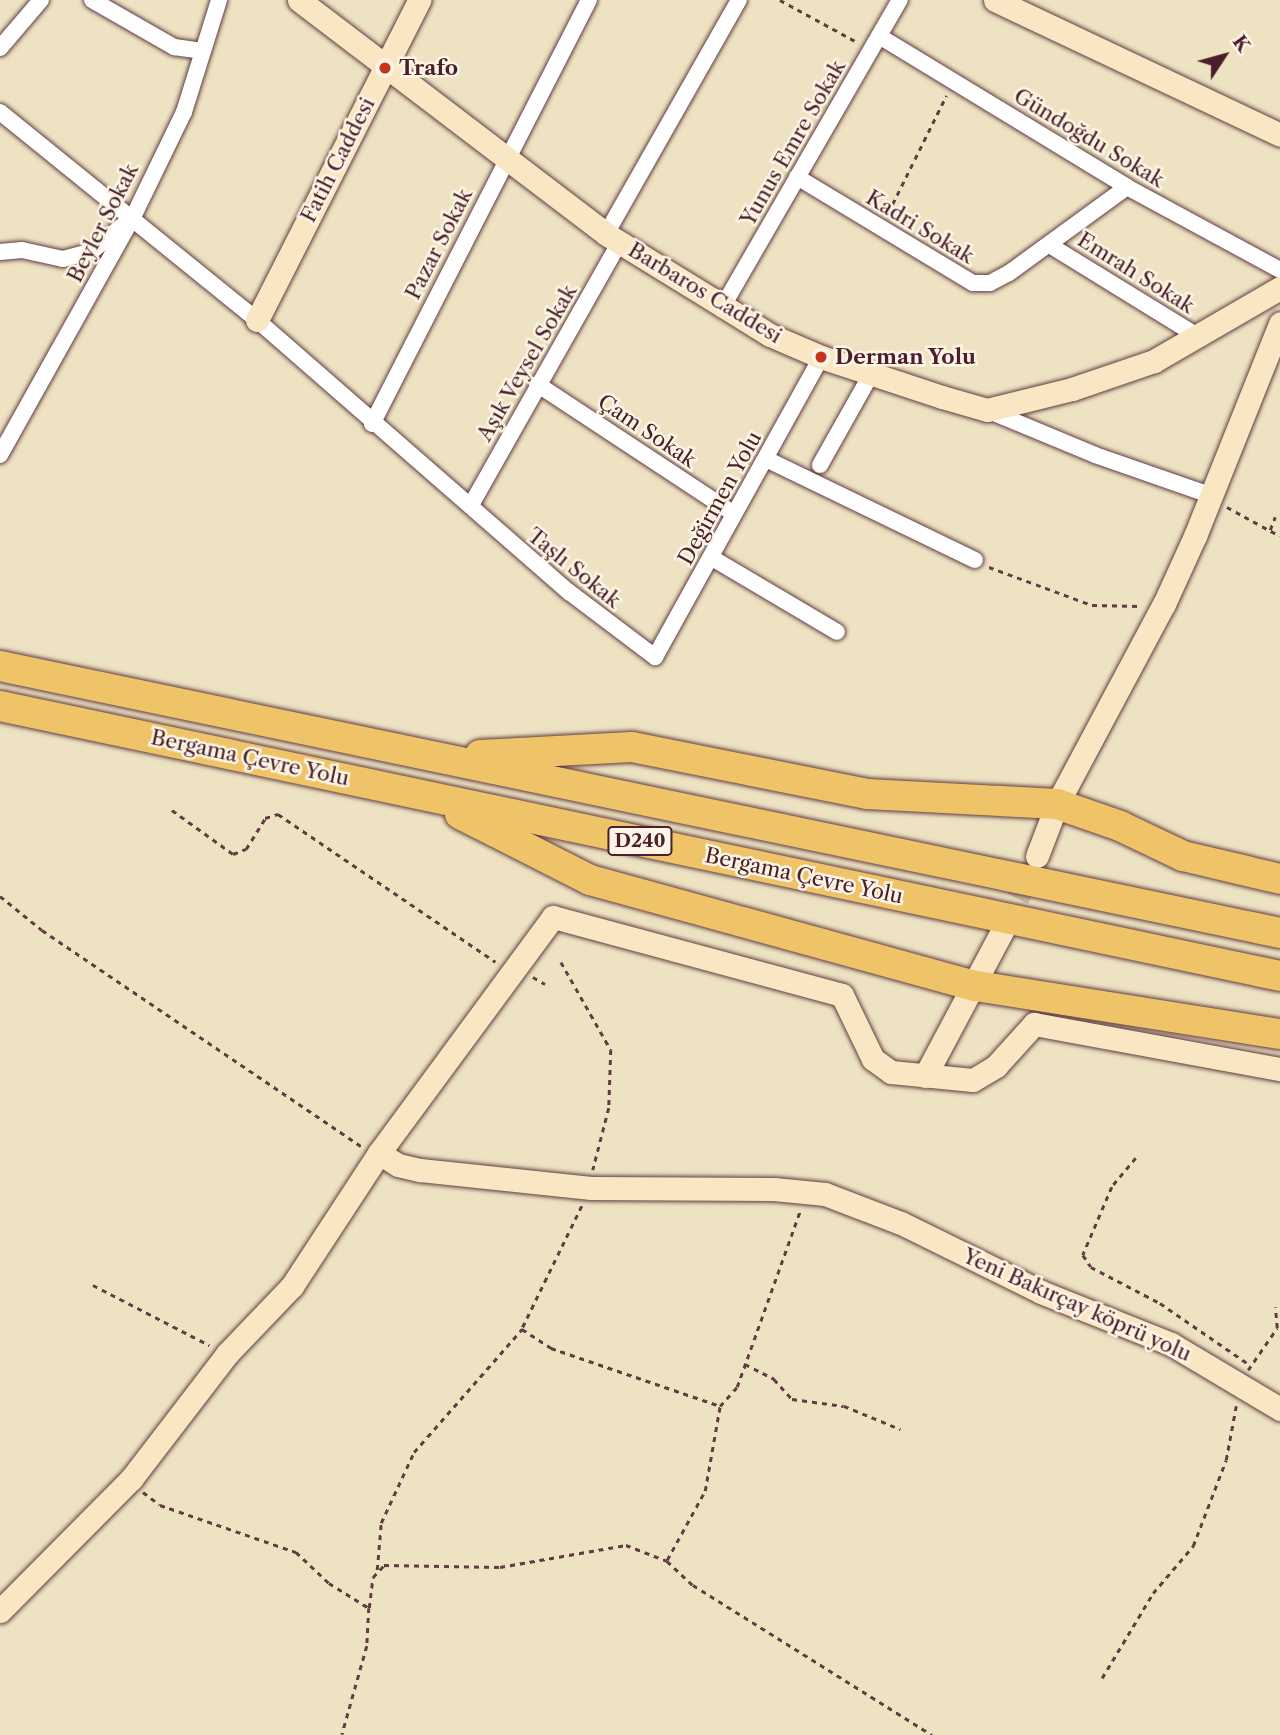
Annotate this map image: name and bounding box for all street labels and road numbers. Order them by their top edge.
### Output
street label: Yunus Emre Sokak [735,56,851,230]
street label: Gündoğdu Sokak [1009,83,1169,193]
street label: Fatih Caddesi [296,93,380,227]
street label: Beyler Sokak [62,159,144,287]
street label: Pazar Sokak [400,184,478,304]
street label: Kadri Sokak [861,185,979,269]
street label: Emrah Sokak [1073,227,1199,319]
street label: Barbaros Caddesi [624,237,786,349]
street label: Aşık Veysel Sokak [472,280,582,446]
street label: Çam Sokak [593,389,701,473]
street label: Değirmen Yolu [673,427,767,569]
street label: Taşlı Sokak [522,523,626,613]
street label: Bergama Çevre Yolu [148,725,352,791]
road number: D240 [607,826,673,856]
street label: Bergama Çevre Yolu [702,843,906,909]
street label: Yeni Bakırçay köprü yolu [958,1243,1196,1367]

